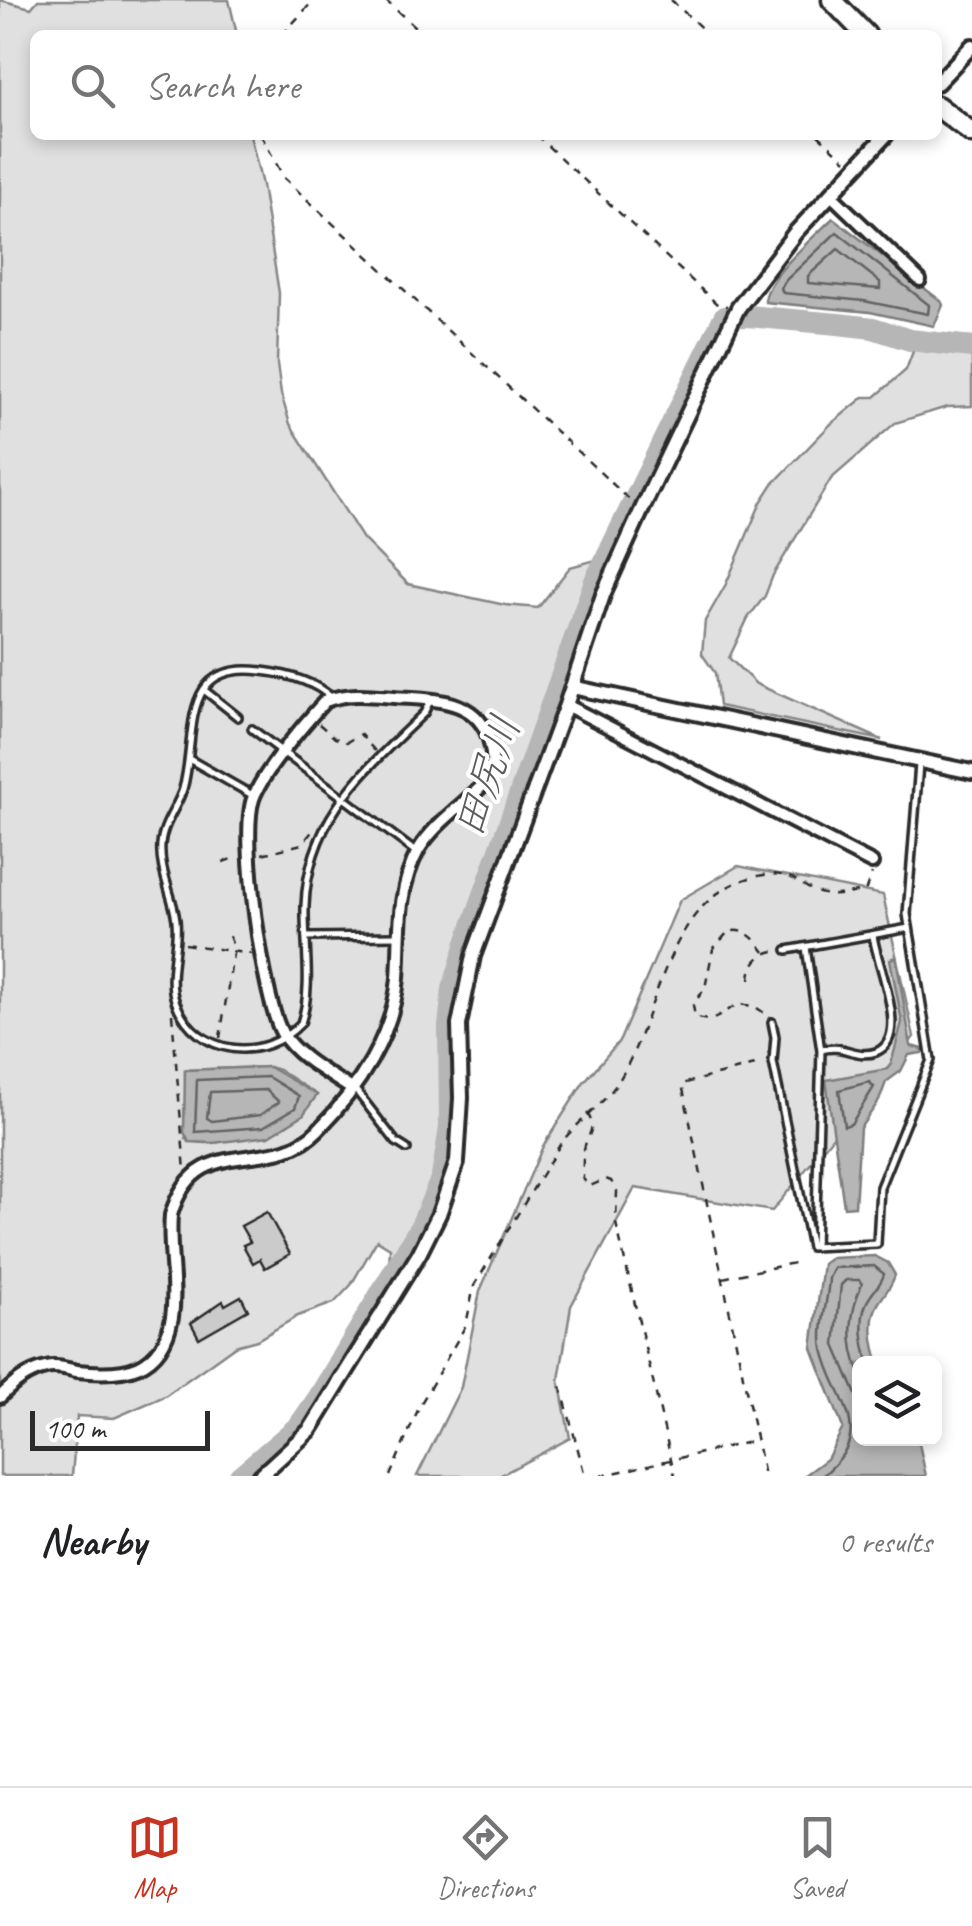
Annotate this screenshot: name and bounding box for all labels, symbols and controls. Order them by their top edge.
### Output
search box [30,30,942,140]
icon: search [65,58,120,113]
text: Search here [145,62,300,109]
water label: 田尻川 [442,708,533,845]
map controls [852,1356,942,1446]
button: layers [852,1356,942,1446]
scale bar [30,1406,210,1450]
text: 100 m [45,1411,105,1446]
text: Nearby [40,1515,146,1568]
text: 0 results [838,1521,932,1562]
tab: Map [127,1810,182,1905]
tab: Directions [437,1810,535,1905]
tab: Saved [790,1810,845,1905]

